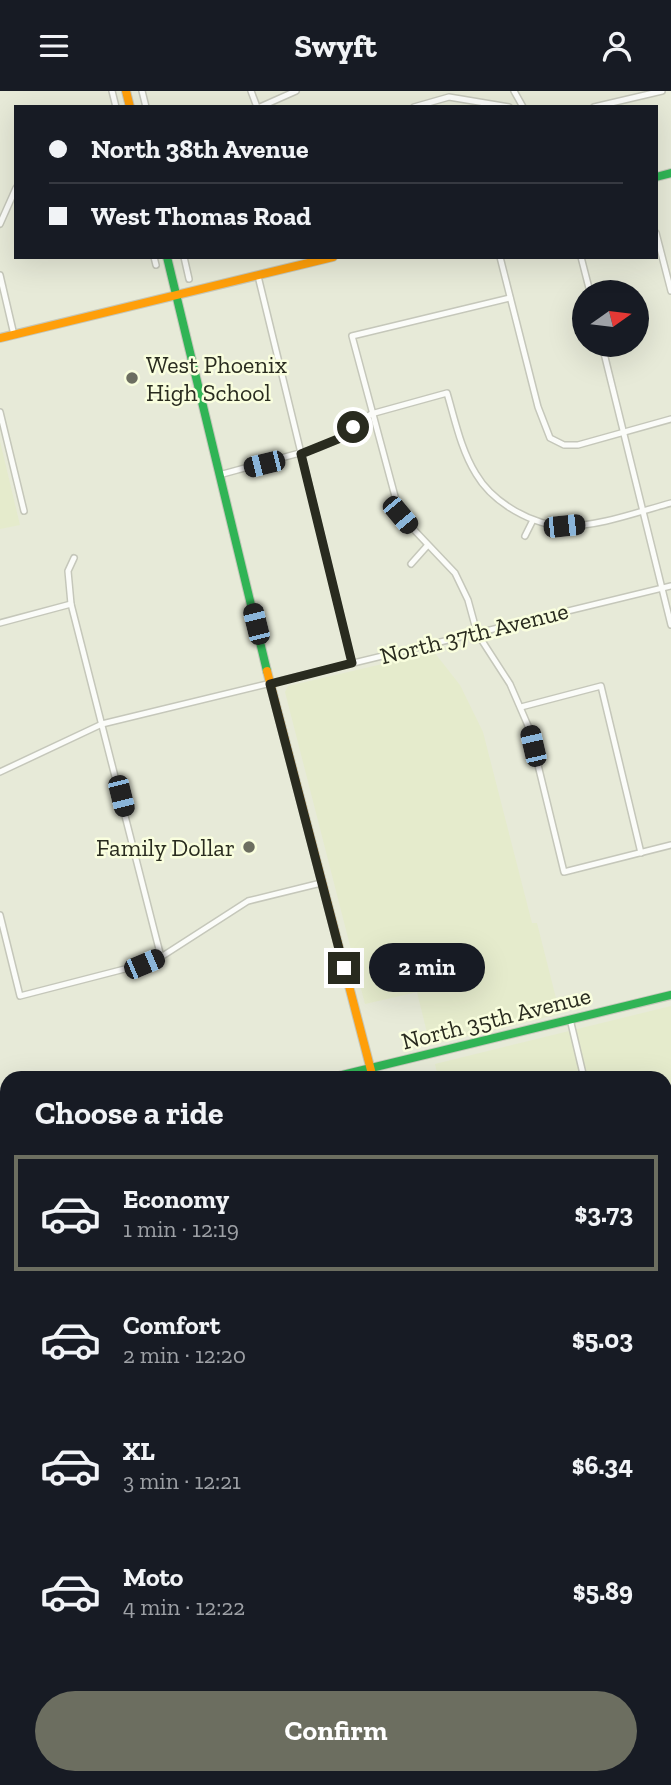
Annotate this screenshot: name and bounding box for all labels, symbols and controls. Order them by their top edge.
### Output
icon: menu [35,27,73,65]
text: Swyft [294,27,377,65]
icon: person [598,27,636,65]
text: North 38th Avenue [91,133,309,165]
text: West Thomas Road [91,200,311,232]
north arrow [572,280,649,357]
map controls [572,280,649,357]
place label: West Phoenix High School [146,350,287,407]
marker: West Phoenix High School [124,370,140,386]
route start [337,411,369,443]
car [242,449,287,479]
car [379,492,422,538]
car [543,513,586,539]
street label: North 37th Avenue [377,596,571,670]
car [241,601,272,647]
car [519,723,548,769]
car [106,773,137,819]
place label: Family Dollar [96,833,235,862]
marker: Family Dollar [241,839,257,855]
callout: 2 min [368,943,484,993]
car [121,946,168,982]
route end [328,952,360,984]
text: 2 min [398,953,456,981]
street label: North 35th Avenue [398,980,594,1056]
text: Choose a ride [35,1094,223,1132]
icon: car [39,1182,102,1245]
text: Economy [123,1183,229,1215]
text: $3.73 [574,1197,633,1229]
text: 1 min · 12:19 [123,1215,239,1243]
icon: car [39,1308,102,1371]
text: Comfort [123,1309,220,1341]
text: $5.03 [572,1323,633,1355]
text: 2 min · 12:20 [123,1341,246,1369]
icon: car [39,1434,102,1497]
text: XL [123,1435,155,1467]
text: $6.34 [572,1449,633,1481]
text: 3 min · 12:21 [123,1467,241,1495]
icon: car [39,1560,102,1623]
text: Moto [123,1561,183,1593]
text: $5.89 [573,1575,633,1607]
text: 4 min · 12:22 [123,1593,245,1621]
button: Confirm [35,1691,637,1771]

